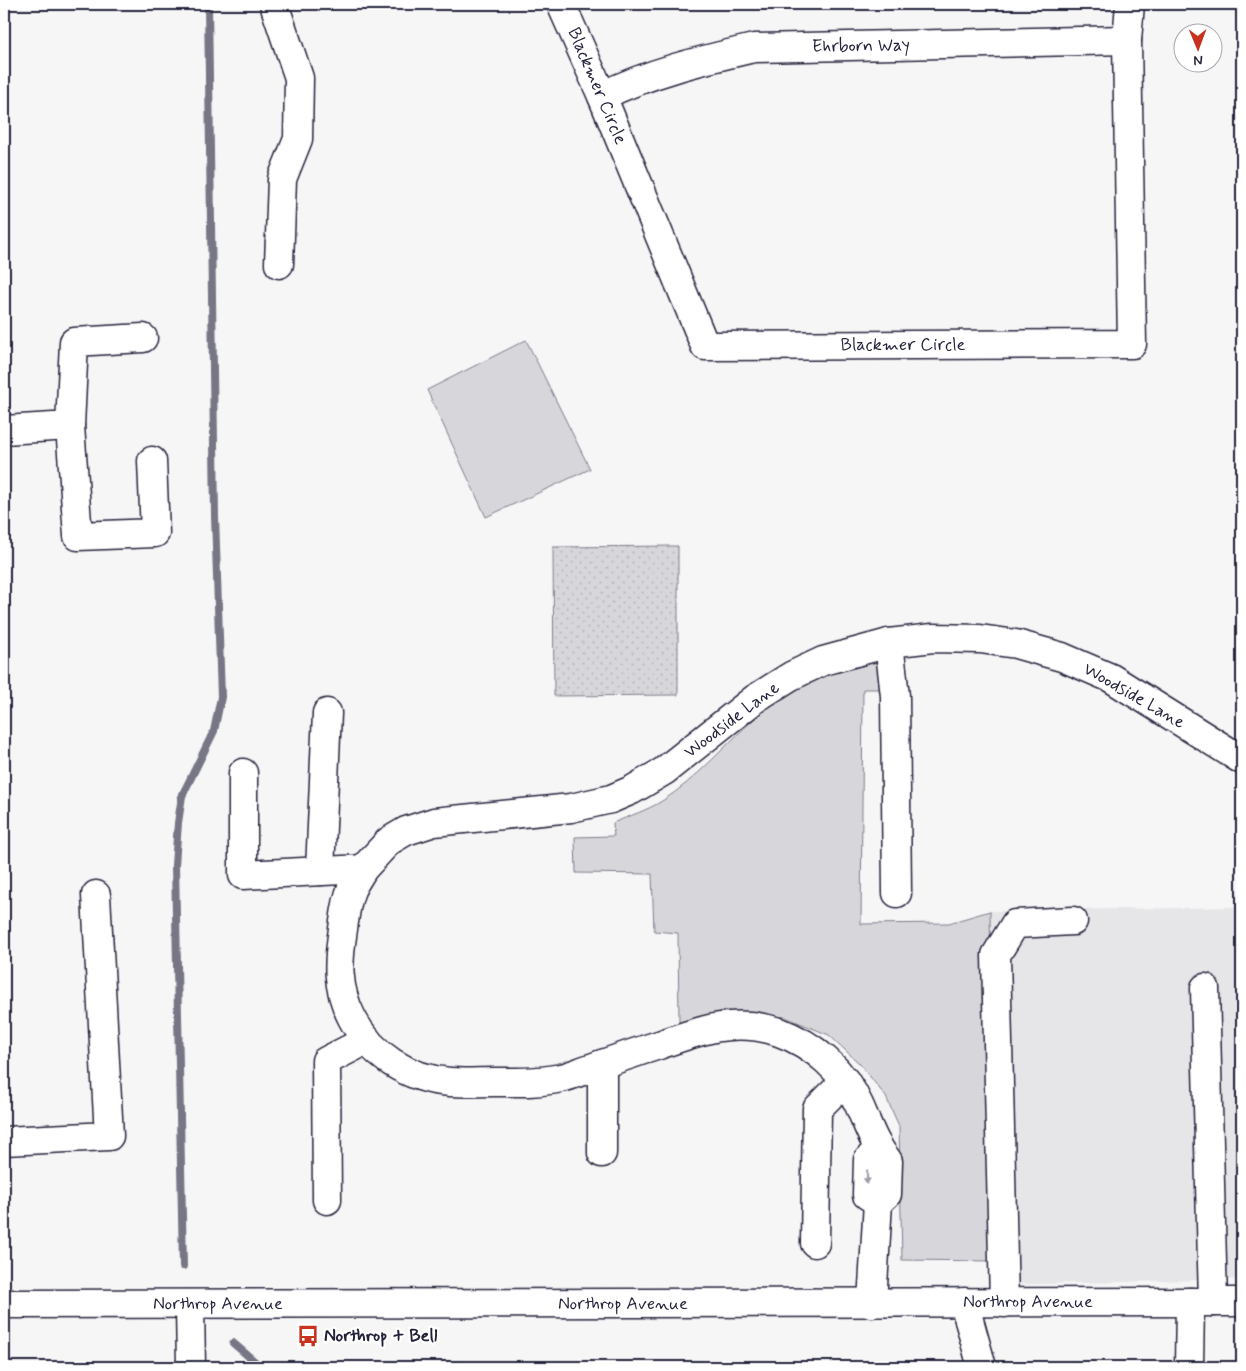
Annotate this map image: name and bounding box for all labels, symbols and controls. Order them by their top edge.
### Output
north arrow [1174,22,1224,72]
street label: Blackmer Circle [562,24,633,148]
street label: Ehrborn Way [812,33,910,59]
text: N [1193,51,1203,69]
street label: Blackmer Circle [841,333,966,357]
street label: Woodside Lane [1079,657,1189,735]
street label: Woodside Lane [679,676,785,764]
one-way arrow [862,1169,870,1185]
street label: Northrop Avenue [963,1290,1093,1314]
street label: Northrop Avenue [153,1292,283,1316]
street label: Northrop Avenue [558,1292,688,1316]
bus stop icon: Northrop + Bell [295,1323,321,1349]
place label: Northrop + Bell [324,1324,438,1348]

